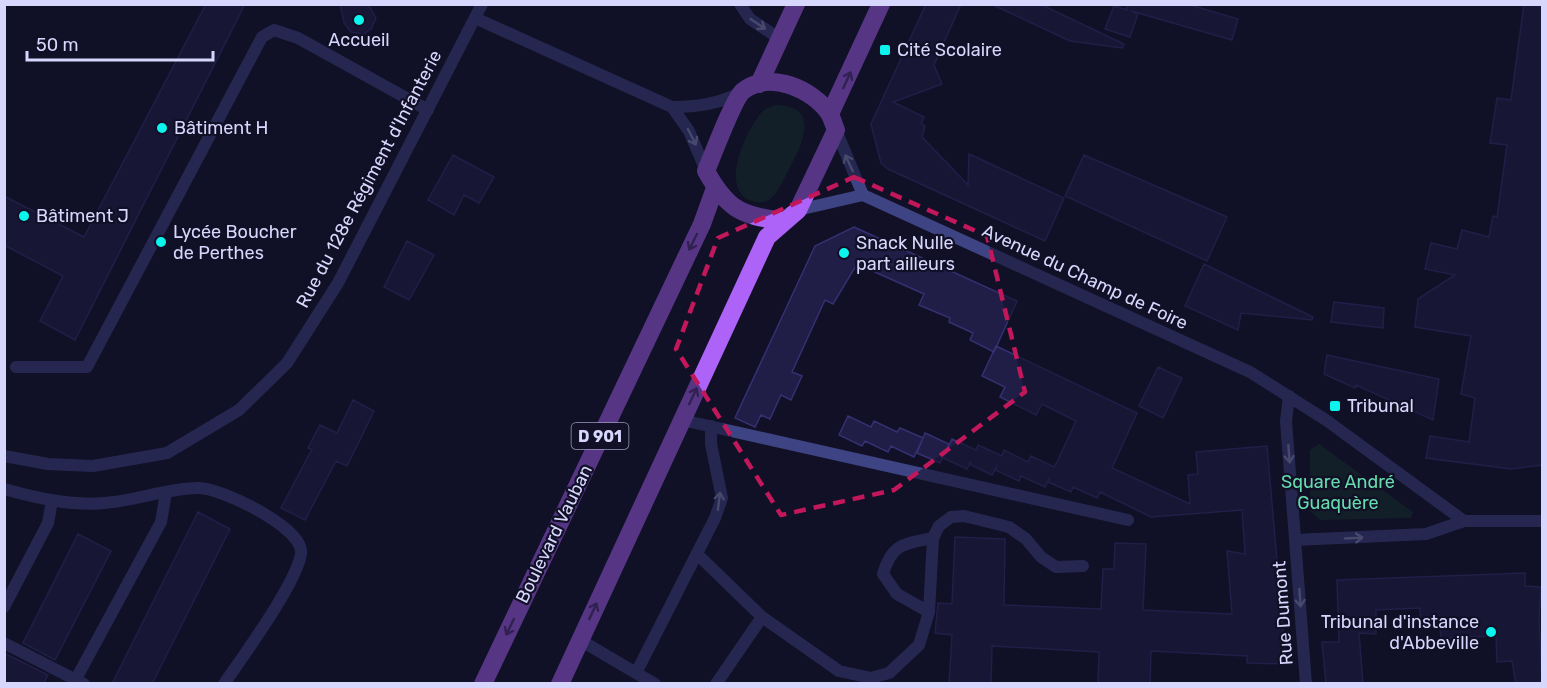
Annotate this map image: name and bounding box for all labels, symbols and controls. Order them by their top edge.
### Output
marker: Accueil [352,13,366,27]
one-way arrow [749,18,765,30]
scale bar [27,24,213,62]
place label: Accueil [328,29,390,51]
text: 50 m [36,34,79,56]
place label: Cité Scolaire [897,39,1002,61]
marker: Cité Scolaire [878,43,892,57]
street label: Rue du 128e Régiment d'Infanterie [292,46,446,312]
one-way arrow [842,72,854,90]
place label: Bâtiment H [174,117,268,139]
marker: Bâtiment H [155,121,169,135]
one-way arrow [686,128,698,146]
one-way arrow [842,155,854,173]
place label: Bâtiment J [36,205,129,227]
marker: Bâtiment J [17,209,31,223]
street label: Avenue du Champ de Foire [979,220,1191,334]
place label: Lycée Boucher de Perthes [173,221,297,264]
place label: Snack Nulle part ailleurs [856,232,955,275]
one-way arrow [687,233,699,251]
marker: Lycée Boucher de Perthes [154,235,168,249]
marker: Snack Nulle part ailleurs [837,246,851,260]
one-way arrow [687,388,699,406]
place label: Tribunal [1347,395,1414,417]
marker: Tribunal [1328,399,1342,413]
road number: D 901 [572,423,628,449]
one-way arrow [1284,443,1295,463]
street label: Boulevard Vauban [511,461,597,607]
park label: Square André Guaquère [1281,471,1395,514]
one-way arrow [714,491,725,511]
one-way arrow [1343,532,1363,543]
street label: Rue Dumont [1268,560,1298,666]
one-way arrow [1294,588,1305,608]
one-way arrow [588,603,599,621]
place label: Tribunal d'instance d'Abbeville [1321,611,1479,654]
one-way arrow [503,617,515,635]
marker: Tribunal d'instance d'Abbeville [1484,625,1498,639]

